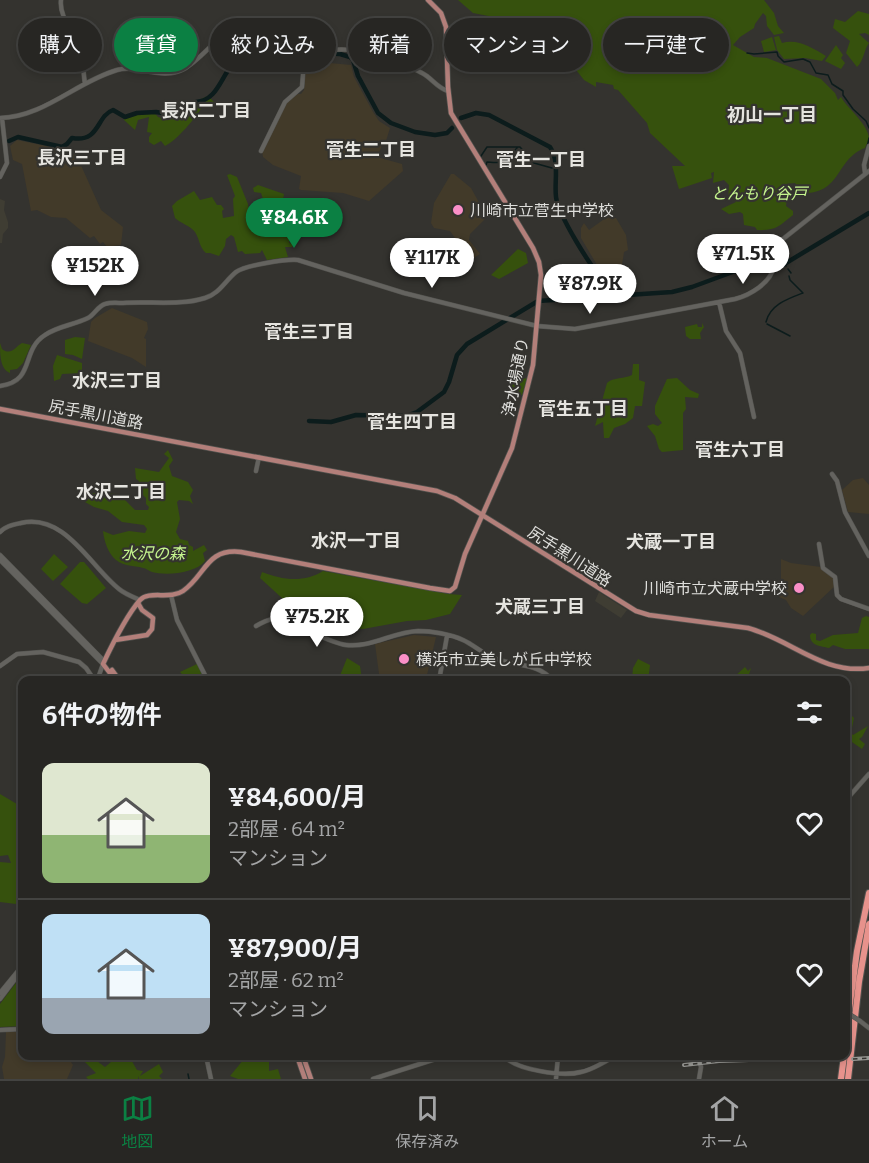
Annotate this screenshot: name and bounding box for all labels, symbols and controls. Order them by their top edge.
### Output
chip: 購入 [18,18,102,72]
chip: 賃貸 [114,18,198,72]
chip: 絞り込み [210,18,336,72]
chip: 新着 [348,18,432,72]
chip: マンション [444,18,591,72]
chip: 一戸建て [603,18,729,72]
district label: 長沢二丁目 [161,100,251,122]
district label: 初山一丁目 [727,104,817,126]
district label: 菅生二丁目 [326,139,416,161]
district label: 長沢三丁目 [37,147,127,169]
district label: 菅生一丁目 [496,149,586,171]
park label: とんもり谷戸 [711,184,810,203]
pin: ¥84.6K [245,198,343,249]
place label: 川崎市立菅生中学校 [470,201,614,220]
marker: 川崎市立菅生中学校 [451,203,465,217]
text: ¥84.6K [260,205,328,229]
pin: ¥71.5K [694,234,792,285]
pin: ¥117K [390,238,474,289]
text: ¥71.5K [711,241,775,265]
text: ¥117K [404,245,460,269]
pin: ¥152K [53,246,137,297]
text: ¥152K [66,253,124,277]
pin: ¥87.9K [541,264,639,315]
text: ¥87.9K [557,271,623,295]
district label: 菅生三丁目 [264,321,354,343]
street label: 浄水場通り [499,336,532,418]
district label: 水沢三丁目 [72,370,162,392]
street label: 尻手黒川道路 [47,396,145,433]
district label: 菅生五丁目 [538,398,628,420]
district label: 菅生四丁目 [367,411,457,433]
district label: 菅生六丁目 [695,439,785,461]
district label: 水沢二丁目 [76,481,166,503]
street label: 尻手黒川道路 [524,522,615,591]
district label: 水沢一丁目 [311,530,401,552]
district label: 犬蔵一丁目 [626,531,716,553]
park label: 水沢の森 [121,544,187,563]
place label: 川崎市立犬蔵中学校 [643,579,787,598]
marker: 川崎市立犬蔵中学校 [792,581,806,595]
district label: 犬蔵三丁目 [495,596,585,618]
pin: ¥75.2K [268,597,366,648]
text: ¥75.2K [284,604,350,628]
place label: 横浜市立美しが丘中学校 [416,650,592,669]
marker: 横浜市立美しが丘中学校 [397,652,411,666]
icon: filters [793,696,826,729]
text: 6件の物件 [42,700,161,731]
text: ¥84,600/月 [228,782,367,813]
icon: home [90,787,162,859]
icon: heart [793,807,826,840]
text: 2部屋 · 64 m² [228,817,345,841]
text: マンション [228,846,328,870]
text: ¥87,900/月 [228,933,362,964]
icon: home [90,938,162,1010]
icon: heart [793,958,826,991]
text: 2部屋 · 62 m² [228,968,344,992]
text: マンション [228,997,328,1021]
tab: 地図 [121,1092,154,1152]
tab: 保存済み [395,1092,459,1152]
tab: ホーム [701,1092,748,1152]

